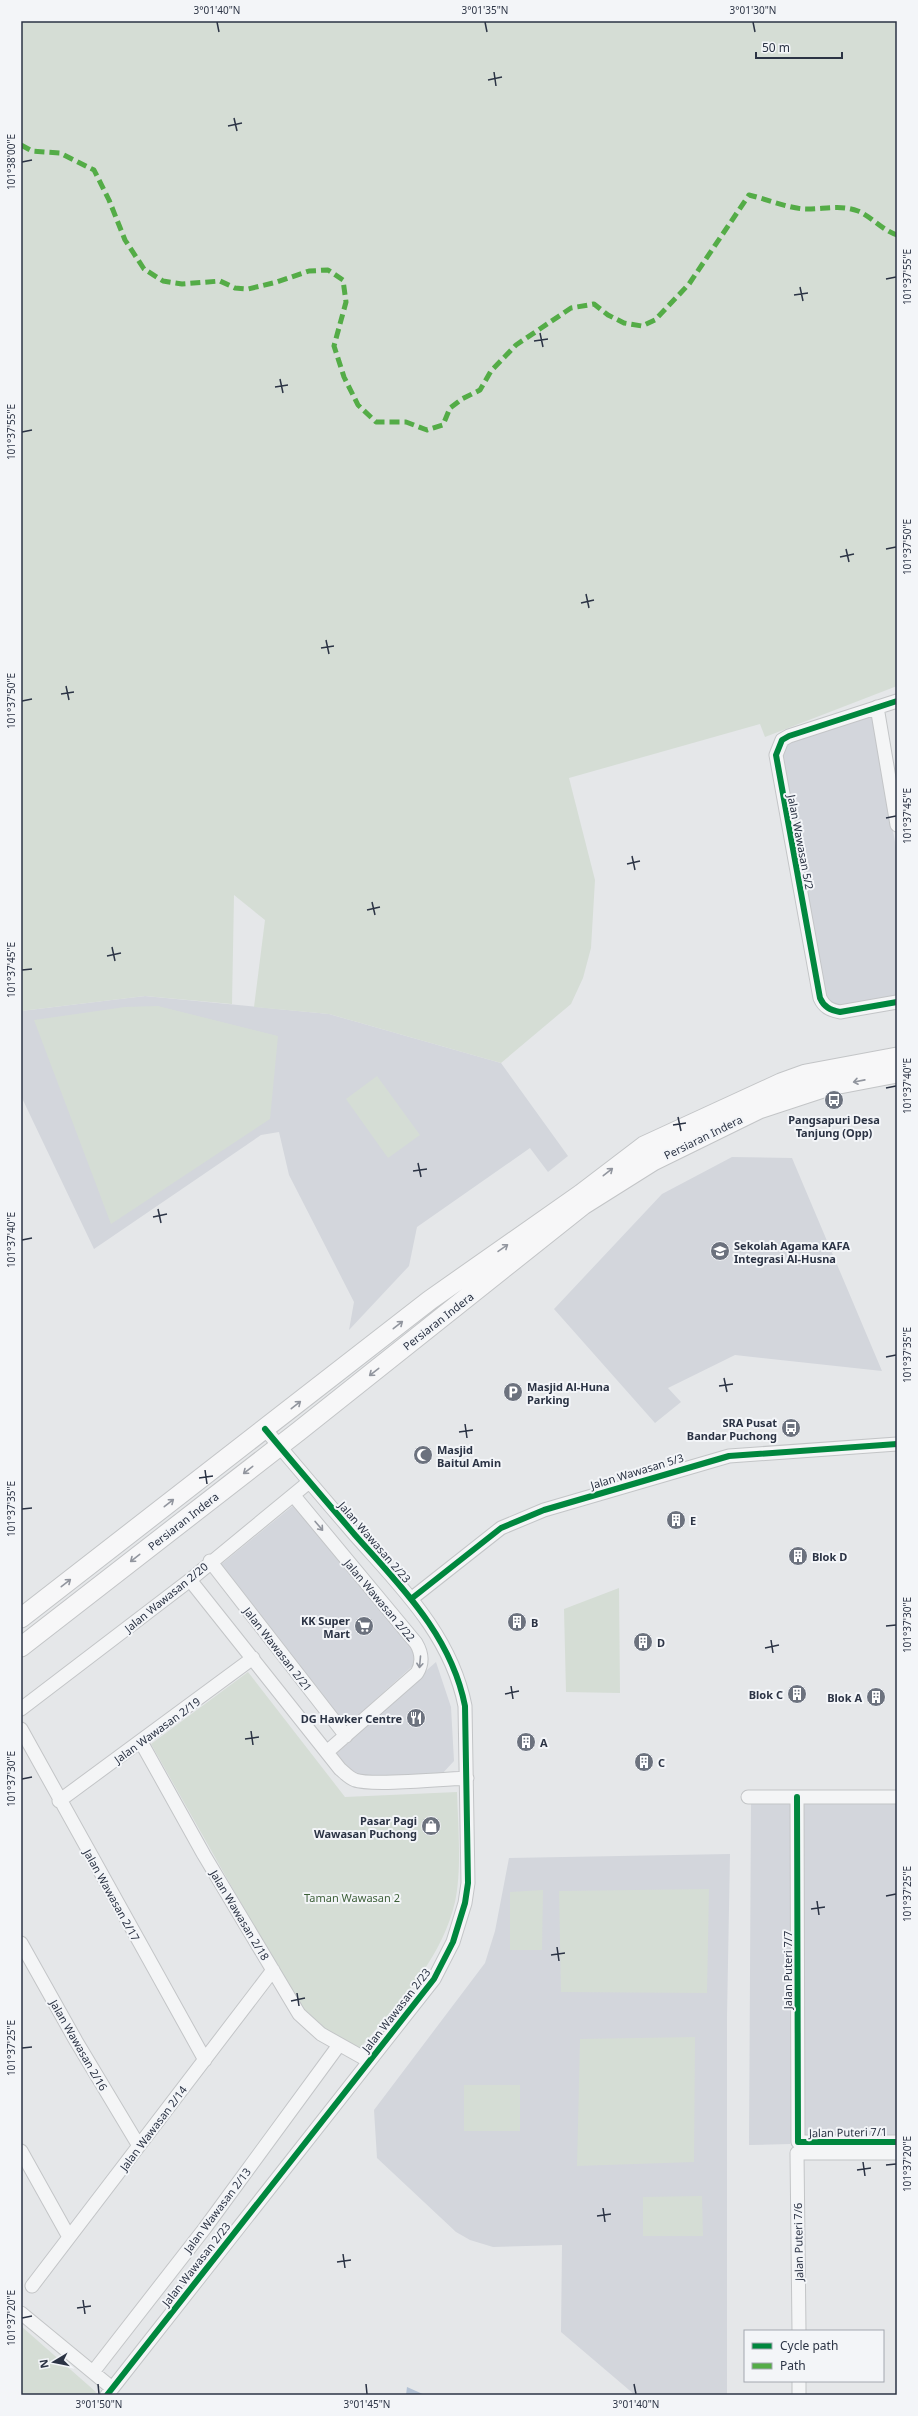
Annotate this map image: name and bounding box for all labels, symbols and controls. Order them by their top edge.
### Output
text: 3°01'40"N [194,3,240,17]
text: 3°01'35"N [462,3,508,17]
text: 3°01'30"N [730,3,776,17]
scale bar [756,34,842,60]
text: 50 m [762,39,790,56]
text: 101°38'00"E [4,134,18,190]
text: 101°37'55"E [900,249,914,305]
text: 101°37'55"E [4,404,18,460]
text: 101°37'50"E [900,519,914,575]
text: 101°37'50"E [4,673,18,729]
text: 101°37'45"E [900,788,914,844]
street label: Jalan Wawasan 5/2 [784,792,818,891]
text: 101°37'45"E [4,942,18,998]
text: 101°37'40"E [900,1058,914,1114]
one-way arrow [853,1077,866,1085]
bus stop icon: Pangsapuri Desa Tanjung (Opp) [823,1089,845,1111]
street label: Persiaran Indera [661,1111,745,1163]
place label: Pangsapuri Desa Tanjung (Opp) [788,1112,880,1140]
one-way arrow [603,1168,614,1176]
text: 101°37'40"E [4,1212,18,1268]
place label: Sekolah Agama KAFA Integrasi Al-Husna [734,1238,850,1266]
school or university icon: Sekolah Agama KAFA Integrasi Al-Husna [709,1240,731,1262]
one-way arrow [498,1244,509,1252]
street label: Persiaran Indera [400,1289,476,1353]
one-way arrow [393,1321,404,1329]
text: 101°37'35"E [900,1327,914,1383]
one-way arrow [369,1367,380,1376]
place label: Masjid Al-Huna Parking [527,1379,610,1407]
parking icon: Masjid Al-Huna Parking [502,1381,524,1403]
one-way arrow [290,1401,301,1409]
place label: SRA Pusat Bandar Puchong [687,1415,777,1443]
bus stop icon: SRA Pusat Bandar Puchong [780,1417,802,1439]
place label: Masjid Baitul Amin [437,1442,501,1470]
mosque icon: Masjid Baitul Amin [412,1444,434,1466]
street label: Jalan Wawasan 5/3 [588,1450,685,1493]
one-way arrow [243,1466,254,1474]
text: 101°37'35"E [4,1481,18,1537]
street label: Persiaran Indera [145,1489,221,1553]
street label: Jalan Wawasan 2/23 [335,1497,414,1586]
one-way arrow [163,1499,174,1507]
building icon: E [665,1509,687,1531]
place label: E [690,1513,696,1528]
one-way arrow [314,1521,323,1531]
building icon: Blok D [787,1545,809,1567]
place label: Blok D [812,1549,847,1564]
one-way arrow [129,1554,140,1563]
street label: Jalan Wawasan 2/22 [341,1555,419,1644]
street label: Jalan Wawasan 2/20 [121,1559,211,1636]
one-way arrow [61,1578,72,1587]
text: 101°37'30"E [900,1597,914,1653]
street label: Jalan Wawasan 2/21 [240,1603,316,1694]
building icon: B [506,1611,528,1633]
place label: KK Super Mart [301,1613,350,1641]
supermarket icon: KK Super Mart [353,1615,375,1637]
place label: B [531,1615,538,1630]
building icon: D [632,1631,654,1653]
place label: D [657,1635,665,1650]
one-way arrow [416,1655,423,1668]
building icon: Blok C [786,1683,808,1705]
building icon: Blok A [865,1686,887,1708]
place label: Blok C [749,1687,783,1702]
place label: Blok A [827,1690,862,1705]
street label: Jalan Wawasan 2/19 [110,1694,203,1767]
restaurant icon: DG Hawker Centre [405,1707,427,1729]
place label: DG Hawker Centre [301,1711,402,1726]
building icon: A [515,1731,537,1753]
place label: A [540,1735,548,1750]
text: 101°37'30"E [4,1751,18,1807]
building icon: C [633,1751,655,1773]
place label: C [658,1755,665,1770]
place label: Pasar Pagi Wawasan Puchong [314,1813,417,1841]
shop icon: Pasar Pagi Wawasan Puchong [420,1815,442,1837]
street label: Jalan Wawasan 2/17 [80,1845,144,1944]
street label: Jalan Wawasan 2/18 [207,1866,273,1963]
text: 101°37'25"E [900,1866,914,1922]
park label: Taman Wawasan 2 [304,1890,400,1905]
street label: Jalan Puteri 7/7 [780,1931,795,2010]
street label: Jalan Wawasan 2/23 [358,1965,434,2056]
street label: Jalan Wawasan 2/16 [46,1996,111,2093]
text: 101°37'25"E [4,2020,18,2076]
street label: Jalan Wawasan 2/14 [115,2082,190,2174]
street label: Jalan Puteri 7/1 [808,2124,887,2140]
text: 101°37'20"E [900,2136,914,2192]
street label: Jalan Wawasan 2/13 [179,2164,254,2256]
street label: Jalan Puteri 7/6 [790,2203,806,2282]
street label: Jalan Wawasan 2/23 [158,2219,234,2310]
text: 101°37'20"E [4,2290,18,2346]
legend [744,2330,884,2382]
text: Cycle path [780,2337,838,2354]
north arrow [34,2342,74,2382]
text: Path [780,2357,806,2374]
text: N [35,2358,52,2370]
text: 3°01'50"N [76,2397,122,2411]
text: 3°01'45"N [344,2397,390,2411]
text: 3°01'40"N [613,2397,659,2411]

